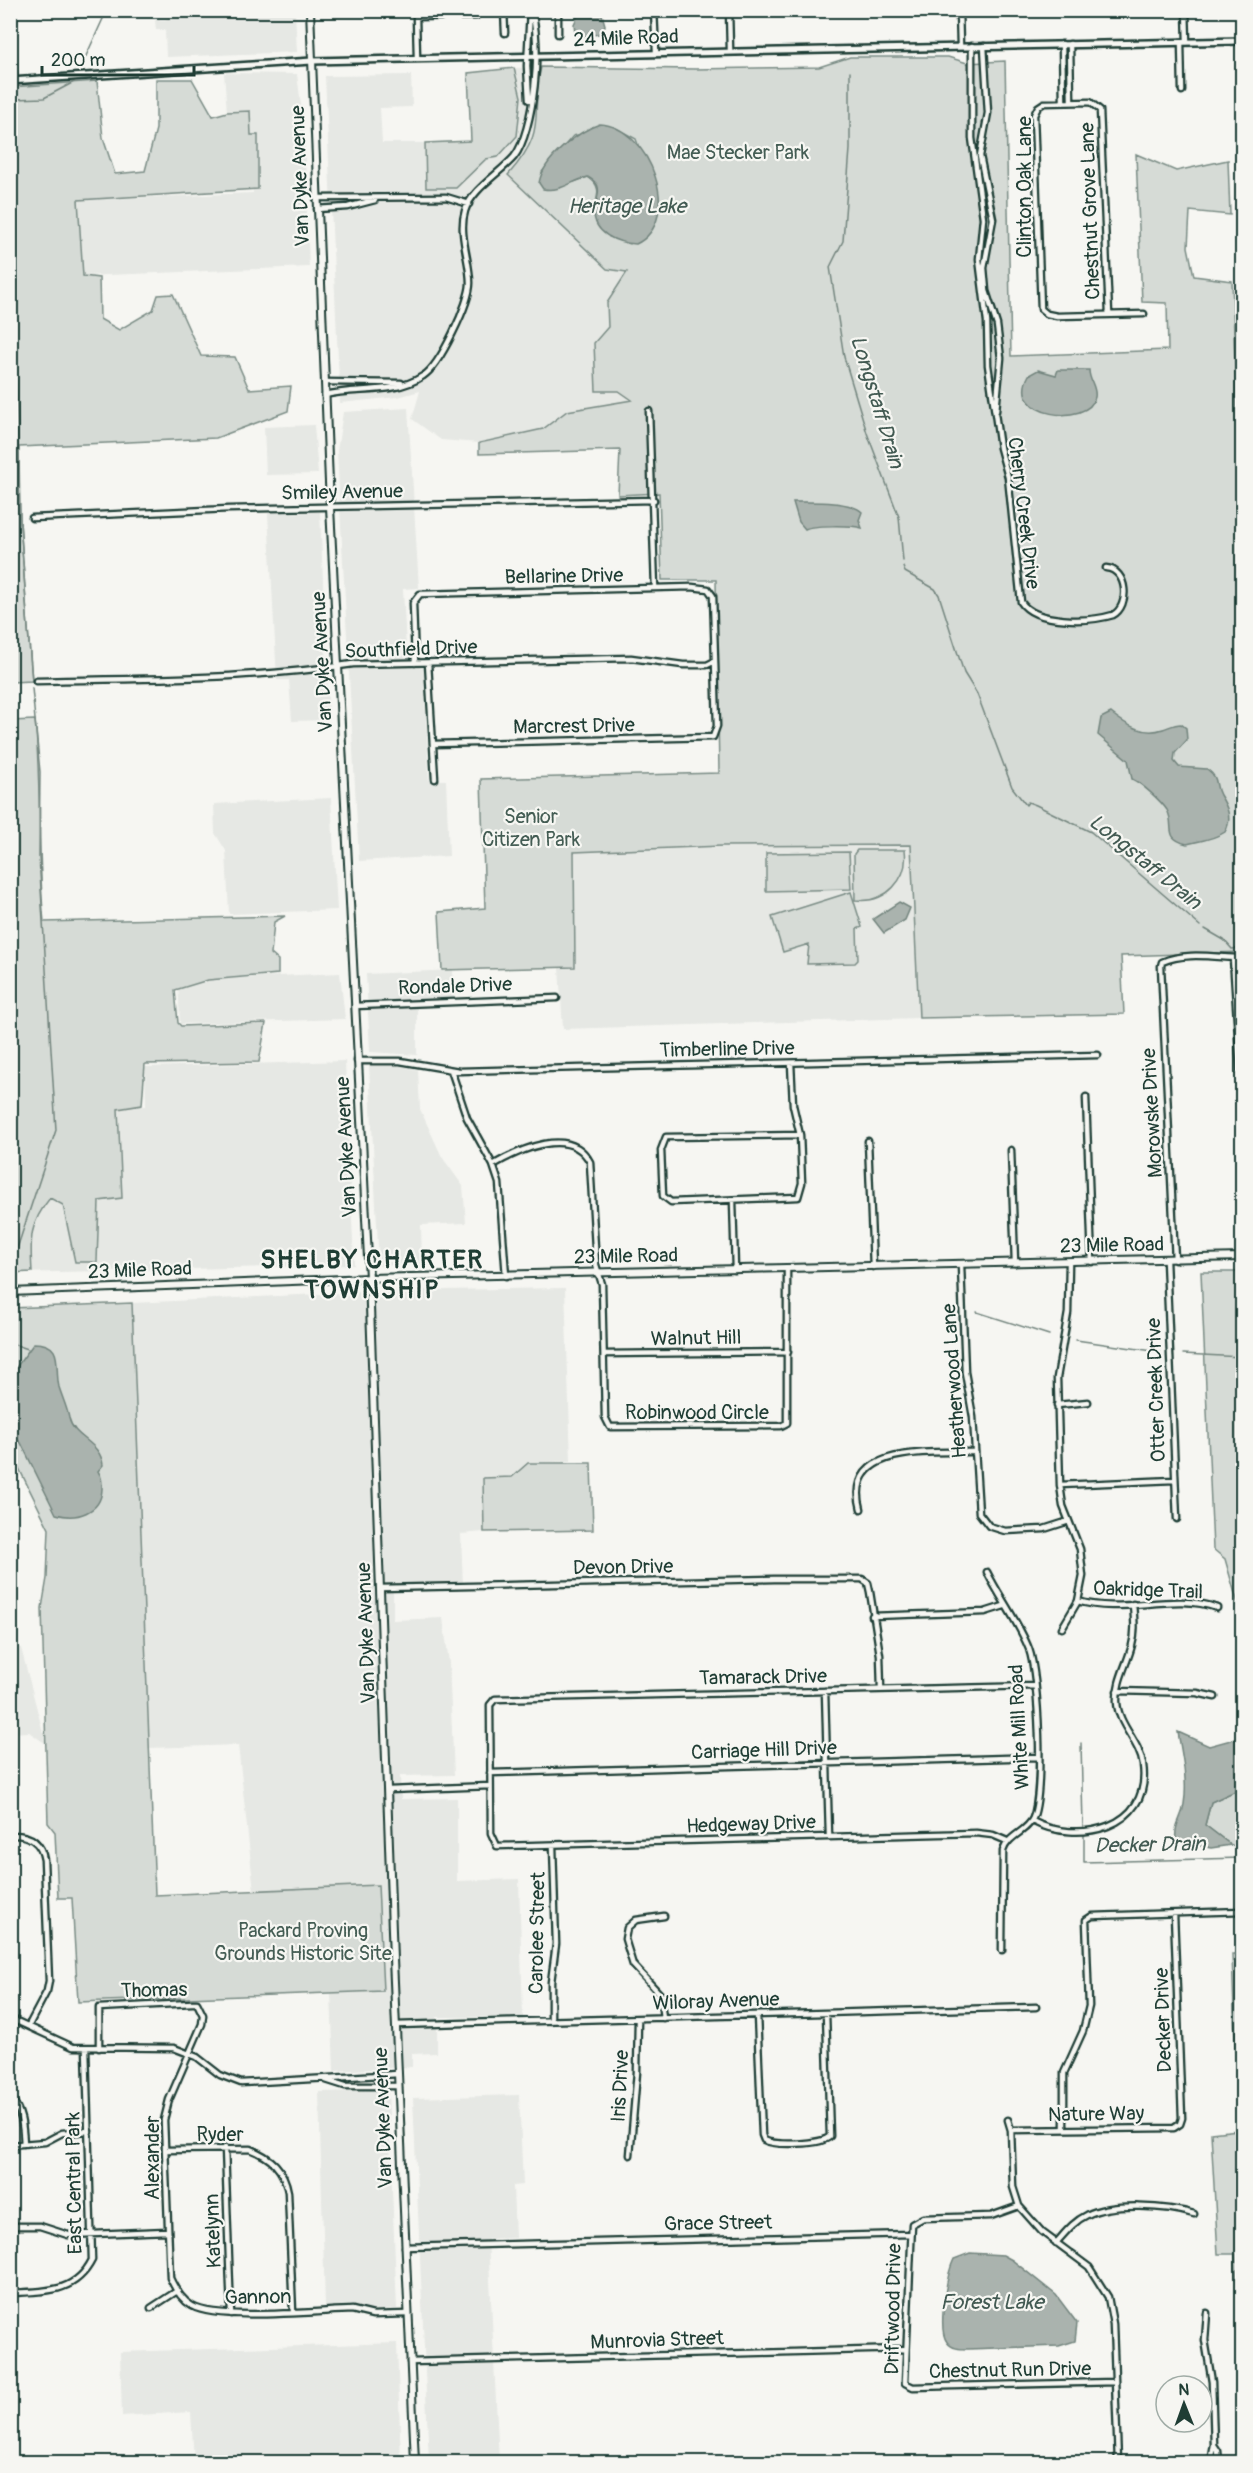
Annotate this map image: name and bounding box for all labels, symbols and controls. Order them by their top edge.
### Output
street label: 24 Mile Road [573,24,679,52]
scale bar [42,39,194,77]
text: 200 m [51,49,106,72]
street label: Van Dyke Avenue [285,105,315,247]
street label: Clinton Oak Lane [1012,116,1037,258]
street label: Chestnut Grove Lane [1074,122,1106,300]
park label: Mae Stecker Park [667,140,810,165]
water label: Heritage Lake [568,193,689,220]
water label: Longstaff Drain [844,332,910,473]
street label: Cherry Creek Drive [1002,436,1046,591]
street label: Smiley Avenue [281,478,403,506]
street label: Bellarine Drive [504,562,624,590]
street label: Van Dyke Avenue [306,591,338,733]
street label: Southfield Drive [344,634,478,664]
street label: Marcrest Drive [513,712,635,740]
park label: Senior Citizen Park [482,804,581,852]
water label: Longstaff Drain [1083,808,1208,916]
street label: Rondale Drive [397,972,513,1000]
street label: Timberline Drive [659,1035,795,1063]
street label: Morowske Drive [1136,1047,1168,1179]
street label: Van Dyke Avenue [330,1076,362,1218]
street label: 23 Mile Road [1060,1232,1164,1258]
street label: 23 Mile Road [574,1243,678,1269]
district label: SHELBY CHARTER TOWNSHIP [260,1244,484,1306]
street label: 23 Mile Road [87,1256,193,1284]
street label: Heatherwood Lane [936,1303,972,1459]
street label: Otter Creek Drive [1141,1317,1171,1463]
street label: Walnut Hill [650,1325,742,1351]
street label: Robinwood Circle [625,1400,769,1425]
street label: Devon Drive [573,1554,673,1580]
street label: Van Dyke Avenue [351,1562,381,1704]
street label: Oakridge Trail [1092,1576,1204,1604]
street label: Tamarack Drive [699,1663,827,1691]
street label: White Mill Road [1003,1664,1035,1790]
street label: Carriage Hill Drive [691,1735,837,1765]
street label: Hedgeway Drive [686,1809,816,1839]
water label: Decker Drain [1094,1831,1207,1859]
street label: Carolee Street [523,1871,551,1994]
park label: Packard Proving Grounds Historic Site [214,1918,392,1966]
street label: Decker Drive [1149,1967,1177,2073]
street label: Thomas [120,1977,188,2003]
street label: Wiloray Avenue [652,1986,780,2016]
street label: Van Dyke Avenue [368,2047,398,2189]
street label: Iris Drive [606,2049,634,2123]
street label: Nature Way [1048,2101,1145,2127]
street label: East Central Park [60,2111,88,2255]
street label: Alexander [140,2116,165,2200]
street label: Ryder [196,2122,244,2147]
street label: Katelynn [199,2193,227,2269]
street label: Grace Street [664,2210,773,2236]
street label: Driftwood Drive [879,2243,907,2375]
street label: Gannon [224,2284,292,2310]
water label: Forest Lake [940,2289,1046,2316]
street label: Munrovia Street [590,2325,725,2355]
street label: Chestnut Run Drive [929,2356,1092,2384]
north arrow [1154,2374,1214,2434]
text: N [1178,2380,1190,2400]

